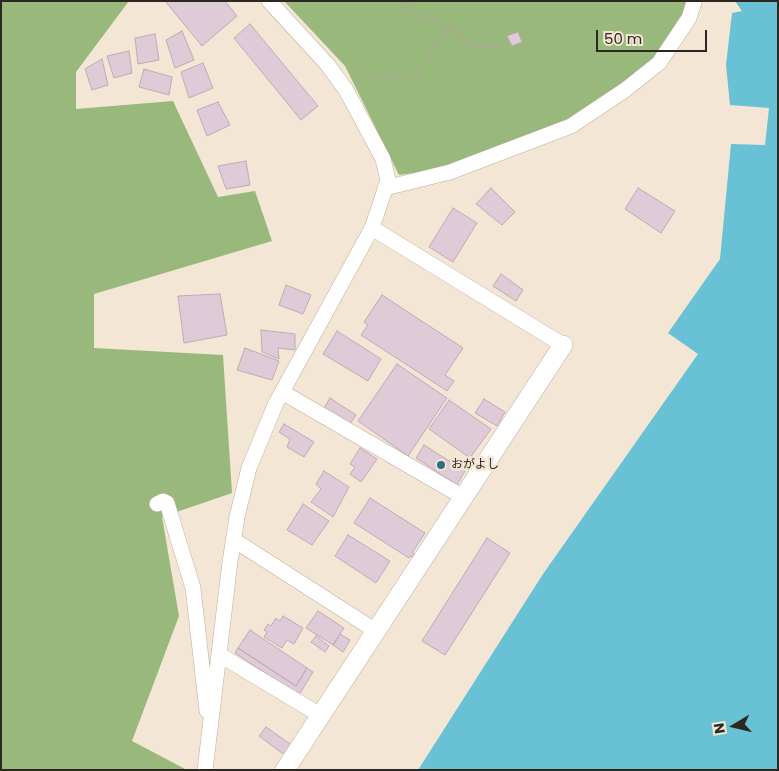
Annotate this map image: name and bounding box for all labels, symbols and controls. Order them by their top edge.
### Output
scale bar [599,20,710,52]
text: 50 m [604,28,642,49]
place label: おがよし [451,458,499,472]
marker: おがよし [435,459,447,471]
north arrow [709,701,759,751]
text: N [708,722,730,735]

